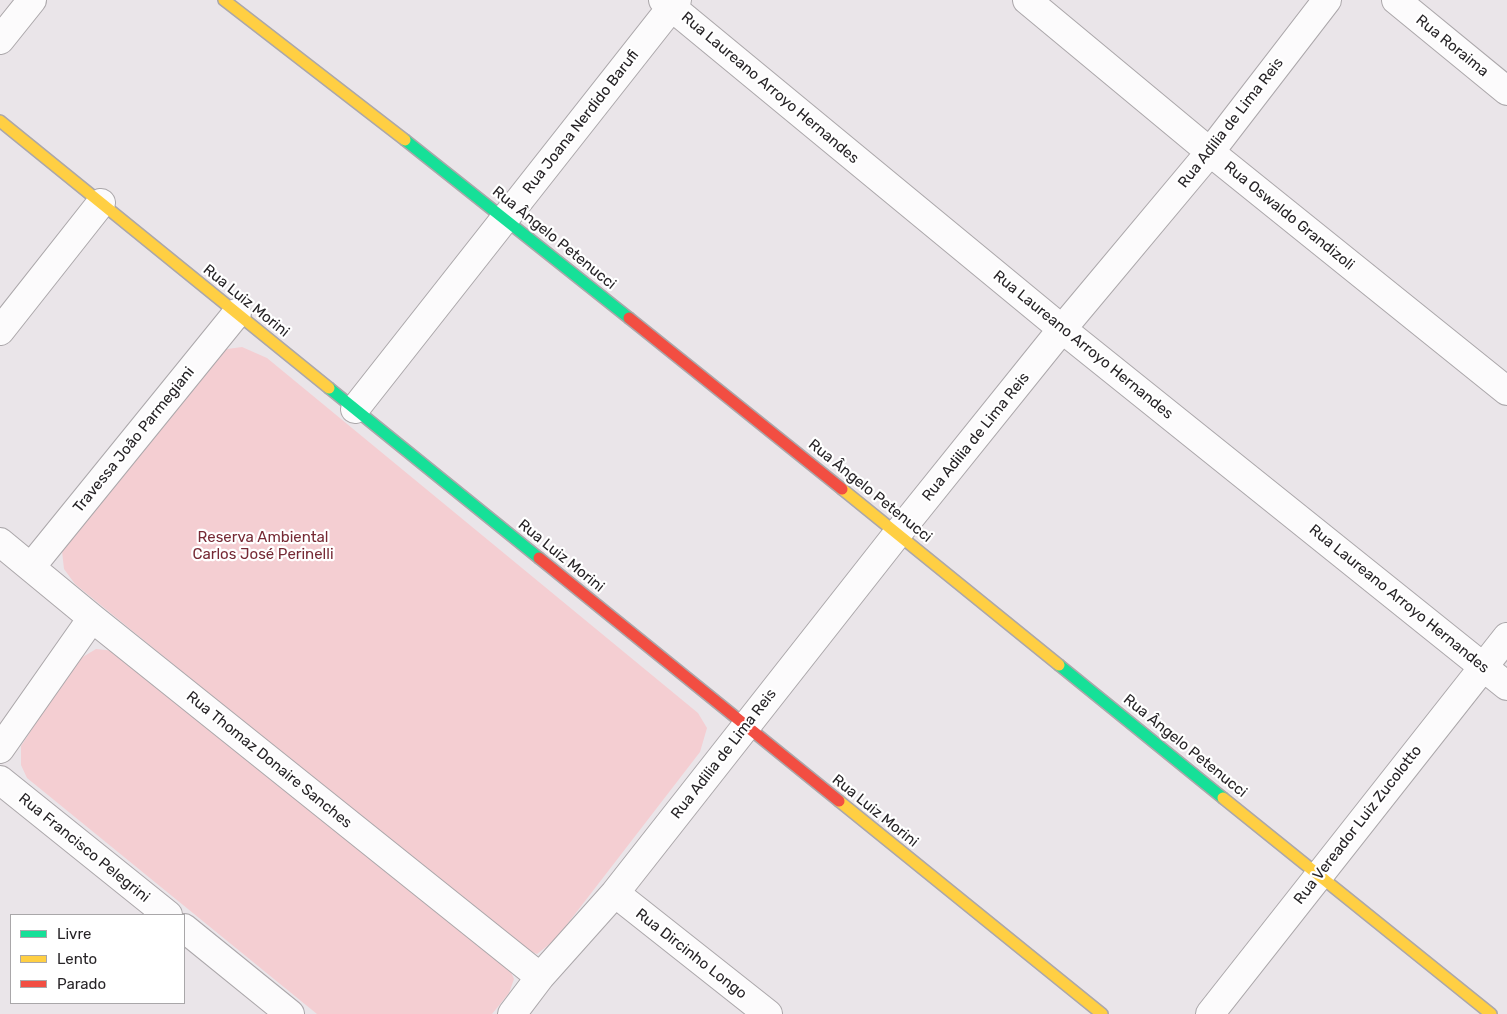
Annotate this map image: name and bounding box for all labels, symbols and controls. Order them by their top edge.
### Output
street label: Rua Laureano Arroyo Hernandes [678,8,862,168]
street label: Rua Roraima [1412,11,1492,81]
street label: Rua Joana Nerdido Barufi [519,46,643,198]
street label: Rua Adilia de Lima Reis [1175,54,1287,192]
street label: Rua Oswaldo Grandizoli [1220,158,1358,274]
street label: Rua Ângelo Petenucci [489,183,619,293]
street label: Rua Luiz Morini [199,261,293,341]
street label: Rua Laureano Arroyo Hernandes [989,267,1177,423]
street label: Travessa João Parmegiani [70,363,198,517]
street label: Rua Adilia de Lima Reis [919,369,1033,505]
street label: Rua Ângelo Petenucci [805,436,935,546]
street label: Rua Luiz Morini [514,516,608,596]
street label: Rua Laureano Arroyo Hernandes [1305,521,1493,677]
park label: Reserva Ambiental Carlos José Perinelli [192,529,334,564]
street label: Rua Adilia de Lima Reis [668,685,780,823]
street label: Rua Thomaz Donaire Sanches [183,688,355,832]
street label: Rua Ângelo Petenucci [1120,691,1250,801]
street label: Rua Vereador Luiz Zucolotto [1290,742,1426,908]
street label: Rua Luiz Morini [828,771,922,851]
street label: Rua Francisco Pelegrini [15,790,153,906]
street label: Rua Dircinho Longo [632,905,750,1003]
legend [10,914,185,1004]
text: Livre [57,925,91,943]
text: Lento [57,950,97,968]
text: Parado [57,975,106,993]

